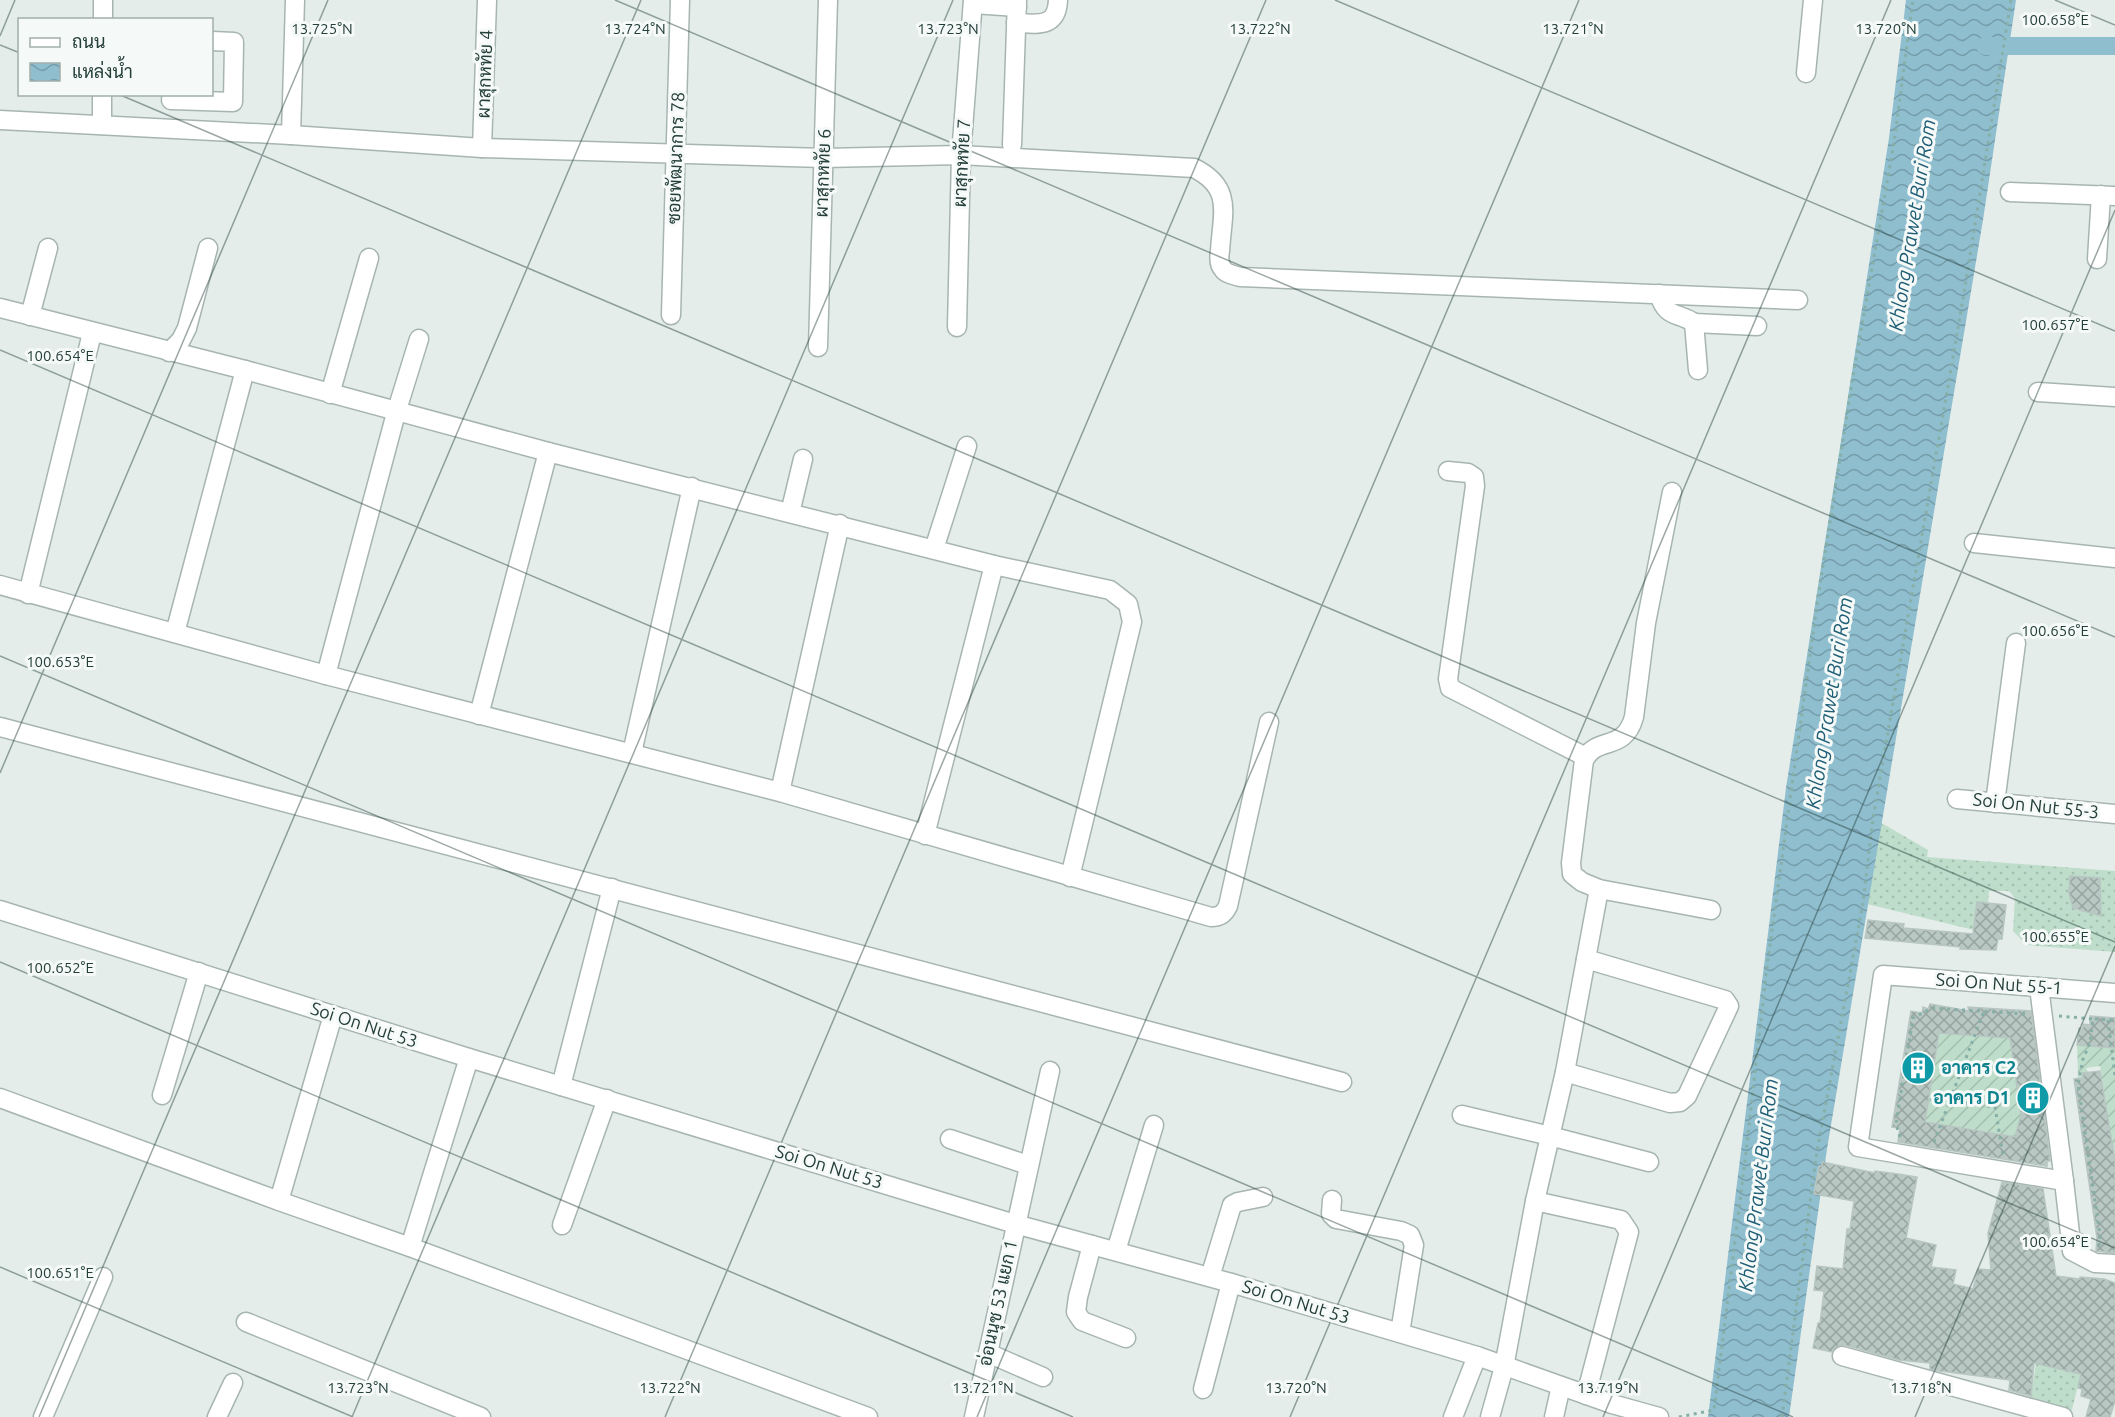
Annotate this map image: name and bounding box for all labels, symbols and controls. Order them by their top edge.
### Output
text: 100.658°E [2021,11,2089,28]
legend [18,18,213,96]
text: 13.725°N [291,20,353,37]
text: 13.724°N [604,20,666,37]
text: 13.723°N [917,20,979,37]
text: 13.722°N [1229,20,1291,37]
text: 13.721°N [1542,20,1604,37]
text: 13.720°N [1855,20,1917,37]
street label: ผาสุกหทัย 4 [472,29,499,119]
text: ถนน [72,31,105,51]
text: แหล่งน้ำ [72,56,133,81]
street label: ซอยพัฒนาการ 78 [663,92,687,224]
water label: Khlong Prawet Buri Rom [1883,117,1940,333]
street label: ผาสุกหทัย 7 [949,118,976,208]
street label: ผาสุกหทัย 6 [810,128,837,218]
text: 100.657°E [2021,316,2089,333]
text: 100.654°E [26,347,94,364]
water label: Khlong Prawet Buri Rom [1800,595,1857,811]
text: 100.656°E [2021,622,2089,639]
text: 100.653°E [26,653,94,670]
street label: Soi On Nut 55-3 [1972,788,2100,822]
text: 100.655°E [2021,928,2089,945]
text: 100.652°E [26,959,94,976]
street label: Soi On Nut 55-1 [1935,969,2063,997]
street label: Soi On Nut 53 [308,997,420,1051]
building icon: อาคาร C2 [1900,1050,1936,1086]
place label: อาคาร C2 [1941,1057,2016,1077]
water label: Khlong Prawet Buri Rom [1733,1077,1782,1293]
building icon: อาคาร D1 [2015,1080,2051,1116]
place label: อาคาร D1 [1933,1087,2010,1107]
street label: Soi On Nut 53 [773,1140,886,1192]
text: 100.654°E [2021,1233,2089,1250]
street label: อ่อนนุช 53 แยก 1 [973,1237,1023,1369]
text: 100.651°E [26,1264,94,1281]
street label: Soi On Nut 53 [1240,1275,1353,1327]
text: 13.723°N [327,1379,389,1396]
text: 13.722°N [639,1379,701,1396]
text: 13.721°N [952,1379,1014,1396]
text: 13.720°N [1265,1379,1327,1396]
text: 13.719°N [1577,1379,1639,1396]
text: 13.718°N [1890,1379,1952,1396]

